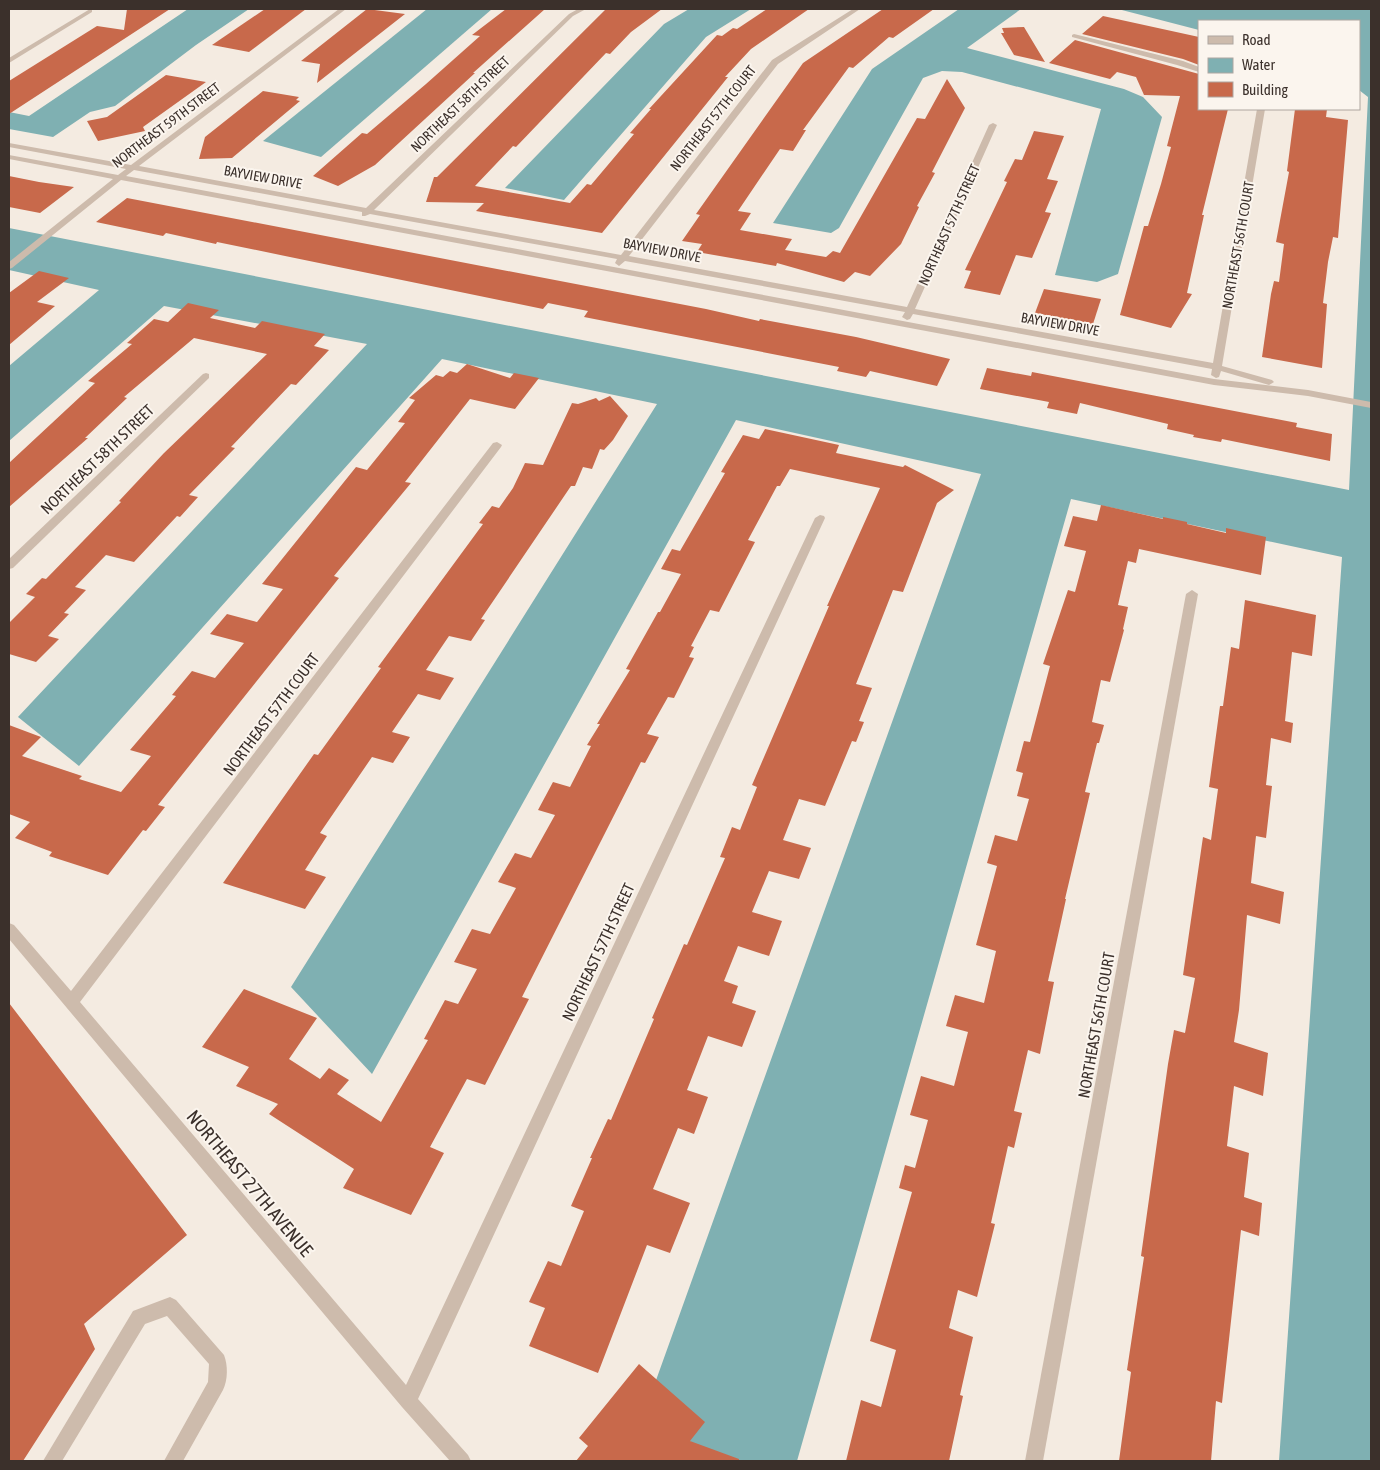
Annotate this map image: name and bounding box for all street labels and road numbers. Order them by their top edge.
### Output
street label: NORTHEAST 58TH STREET [407,53,513,155]
street label: NORTHEAST 57TH COURT [667,62,759,174]
street label: NORTHEAST 59TH STREET [109,79,223,171]
street label: BAYVIEW DRIVE [223,162,303,192]
street label: NORTHEAST 57TH STREET [915,162,983,288]
street label: NORTHEAST 56TH COURT [1219,180,1257,310]
street label: BAYVIEW DRIVE [622,235,702,265]
street label: BAYVIEW DRIVE [1020,309,1100,339]
street label: NORTHEAST 58TH STREET [37,401,157,517]
street label: NORTHEAST 57TH COURT [219,650,323,778]
street label: NORTHEAST 57TH STREET [558,880,638,1024]
street label: NORTHEAST 56TH COURT [1074,951,1118,1099]
street label: NORTHEAST 27TH AVENUE [182,1105,318,1261]

